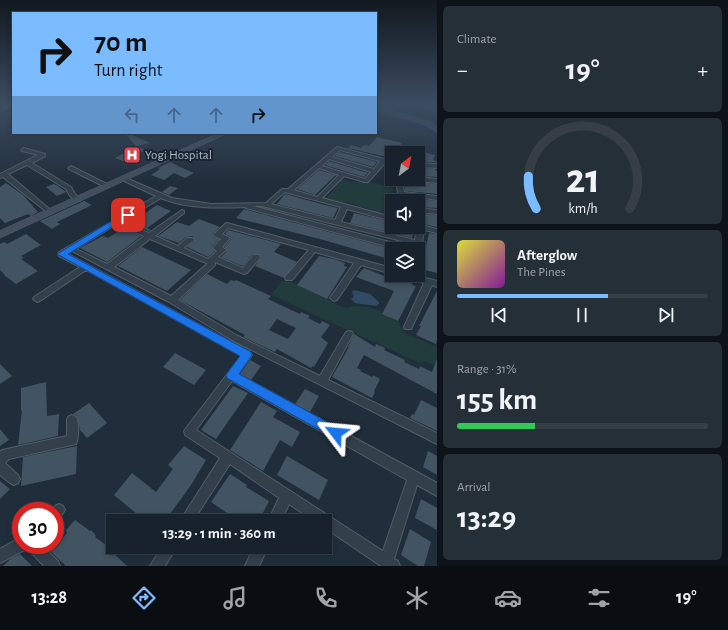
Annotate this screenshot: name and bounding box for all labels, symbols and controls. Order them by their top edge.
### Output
icon: right [28,28,80,80]
text: 70 m [94,29,148,57]
text: Climate [457,33,496,46]
text: 19° [565,55,600,85]
text: − [457,59,468,81]
text: + [697,59,708,81]
text: Turn right [94,62,163,80]
icon: left [121,104,143,126]
icon: ahead [163,104,185,126]
icon: ahead [205,104,227,126]
icon: right [247,104,269,126]
hospital icon: Yogi Hospital [122,145,142,165]
north arrow [385,146,425,186]
map controls [385,146,425,282]
place label: Yogi Hospital [145,149,212,162]
text: 21 [565,159,600,200]
button: sound [385,194,425,234]
pin [111,198,145,232]
text: km/h [568,202,597,216]
icon: arrive [117,204,139,226]
button: layers [385,242,425,282]
text: Afterglow [517,248,577,263]
text: The Pines [517,266,566,279]
icon: previous [488,304,510,326]
icon: pause [571,304,593,326]
icon: next [655,304,677,326]
text: Range · 31% [457,363,517,376]
text: 155 km [457,385,537,415]
position arrow [315,412,357,454]
text: Arrival [457,481,490,494]
speed limit sign: 30 [12,502,64,554]
text: 13:29 [457,503,516,533]
text: 13:29 · 1 min · 360 m [162,526,276,541]
icon: directions [130,584,158,612]
icon: music [221,584,249,612]
icon: phone [312,584,340,612]
icon: climate [403,584,431,612]
icon: car [494,584,522,612]
icon: filters [585,584,613,612]
text: 13:28 [31,589,67,607]
text: 19° [676,589,696,607]

